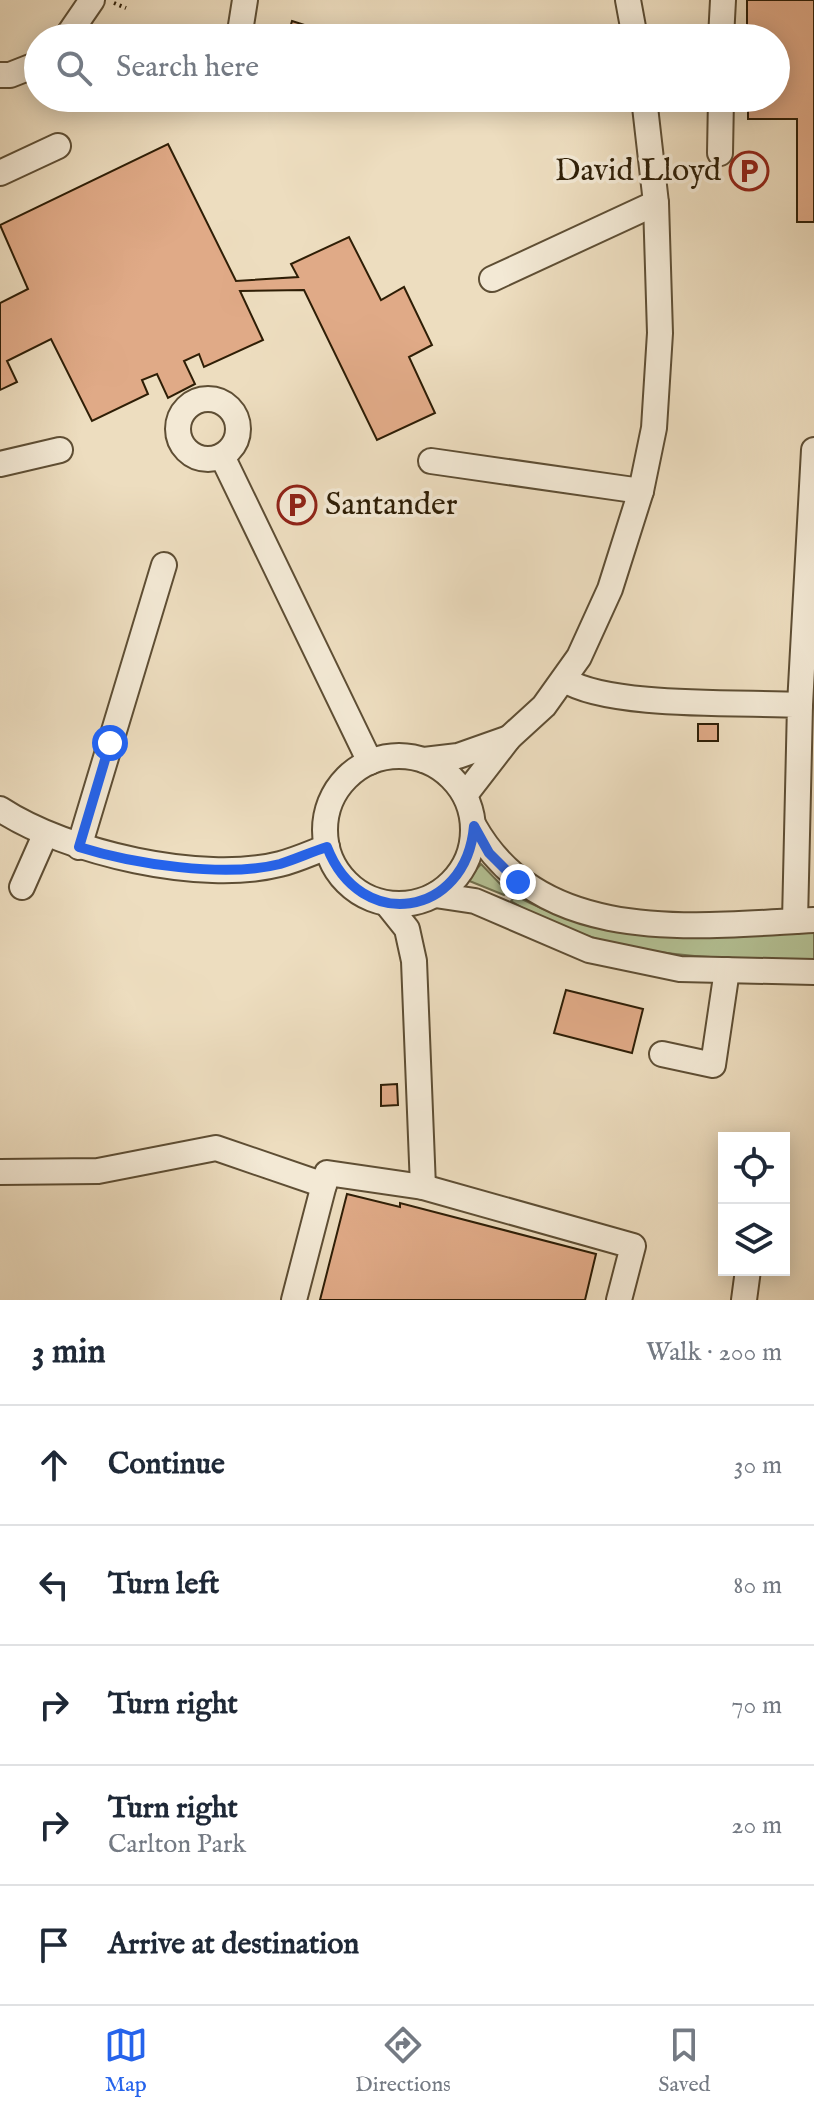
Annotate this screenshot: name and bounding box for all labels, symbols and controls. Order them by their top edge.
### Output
search box [24,24,790,112]
icon: search [52,46,96,90]
text: Search here [116,49,259,87]
parking icon: David Lloyd [728,150,770,192]
place label: David Lloyd [555,151,722,192]
parking icon: Santander [276,484,318,526]
place label: Santander [325,485,458,526]
route start [92,725,128,761]
route end [500,864,536,900]
map controls [718,1132,790,1276]
button: locate [718,1132,790,1204]
button: layers [718,1204,790,1276]
text: 3 min [32,1331,106,1374]
text: Walk · 200 m [646,1336,782,1369]
icon: ahead [32,1443,76,1487]
text: Continue [108,1446,225,1484]
text: 30 m [734,1449,782,1482]
icon: left [32,1563,76,1607]
text: Turn left [108,1566,219,1604]
text: 80 m [733,1569,782,1602]
icon: right [32,1683,76,1727]
text: Turn right [108,1686,238,1724]
text: 70 m [731,1689,782,1722]
text: Turn right [108,1790,238,1828]
icon: right [32,1803,76,1847]
text: 20 m [731,1809,782,1842]
text: Carlton Park [108,1828,246,1861]
icon: arrive [32,1923,76,1967]
text: Arrive at destination [108,1926,359,1964]
tab: Map [104,2023,148,2099]
tab: Directions [355,2023,451,2099]
tab: Saved [658,2023,710,2099]

